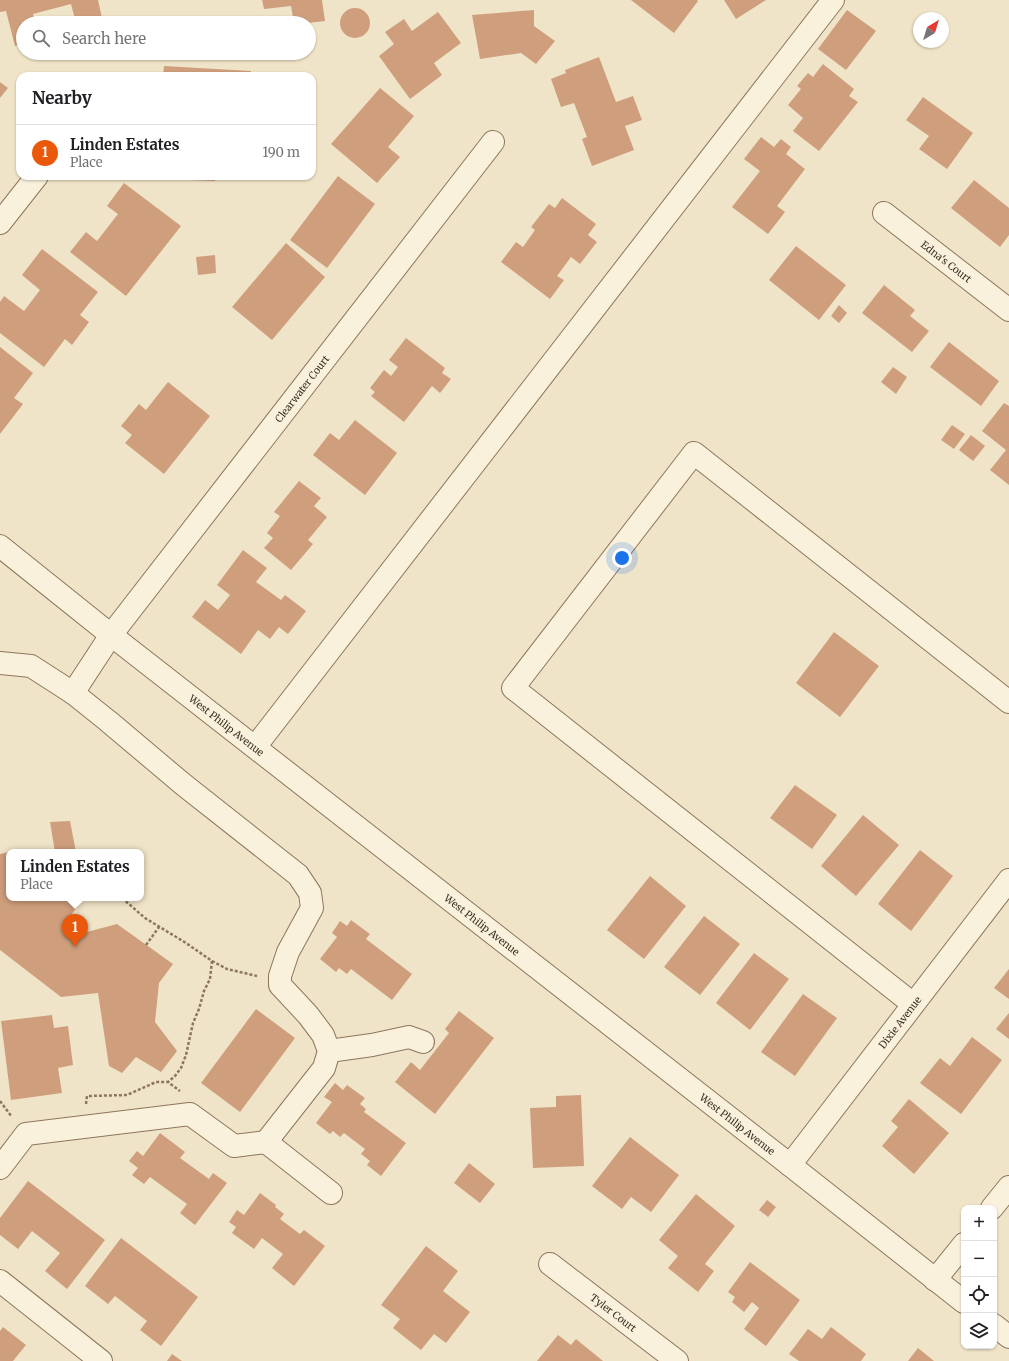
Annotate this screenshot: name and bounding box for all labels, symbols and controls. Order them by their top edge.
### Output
north arrow [913,12,949,48]
search box [16,16,316,60]
icon: search [30,27,52,49]
text: Search here [62,29,146,48]
text: Nearby [32,87,92,109]
text: Linden Estates [70,135,179,154]
text: 1 [42,144,48,161]
text: 190 m [263,144,300,161]
text: Place [70,154,103,171]
street label: Edna's Court [918,238,974,286]
street label: Clearwater Court [272,353,332,425]
your location [612,548,632,568]
street label: West Philip Avenue [185,692,267,759]
popup [6,849,144,901]
text: Linden Estates [20,857,130,876]
text: Place [20,876,53,893]
street label: West Philip Avenue [441,891,522,958]
pin: 1 [62,914,88,947]
street label: Dixie Avenue [876,994,924,1051]
street label: West Philip Avenue [696,1090,777,1158]
map controls [961,1205,997,1349]
button: + [961,1205,997,1241]
button: − [961,1241,997,1277]
button: locate [961,1277,997,1313]
street label: Tyler Court [588,1291,639,1335]
button: layers [961,1313,997,1349]

